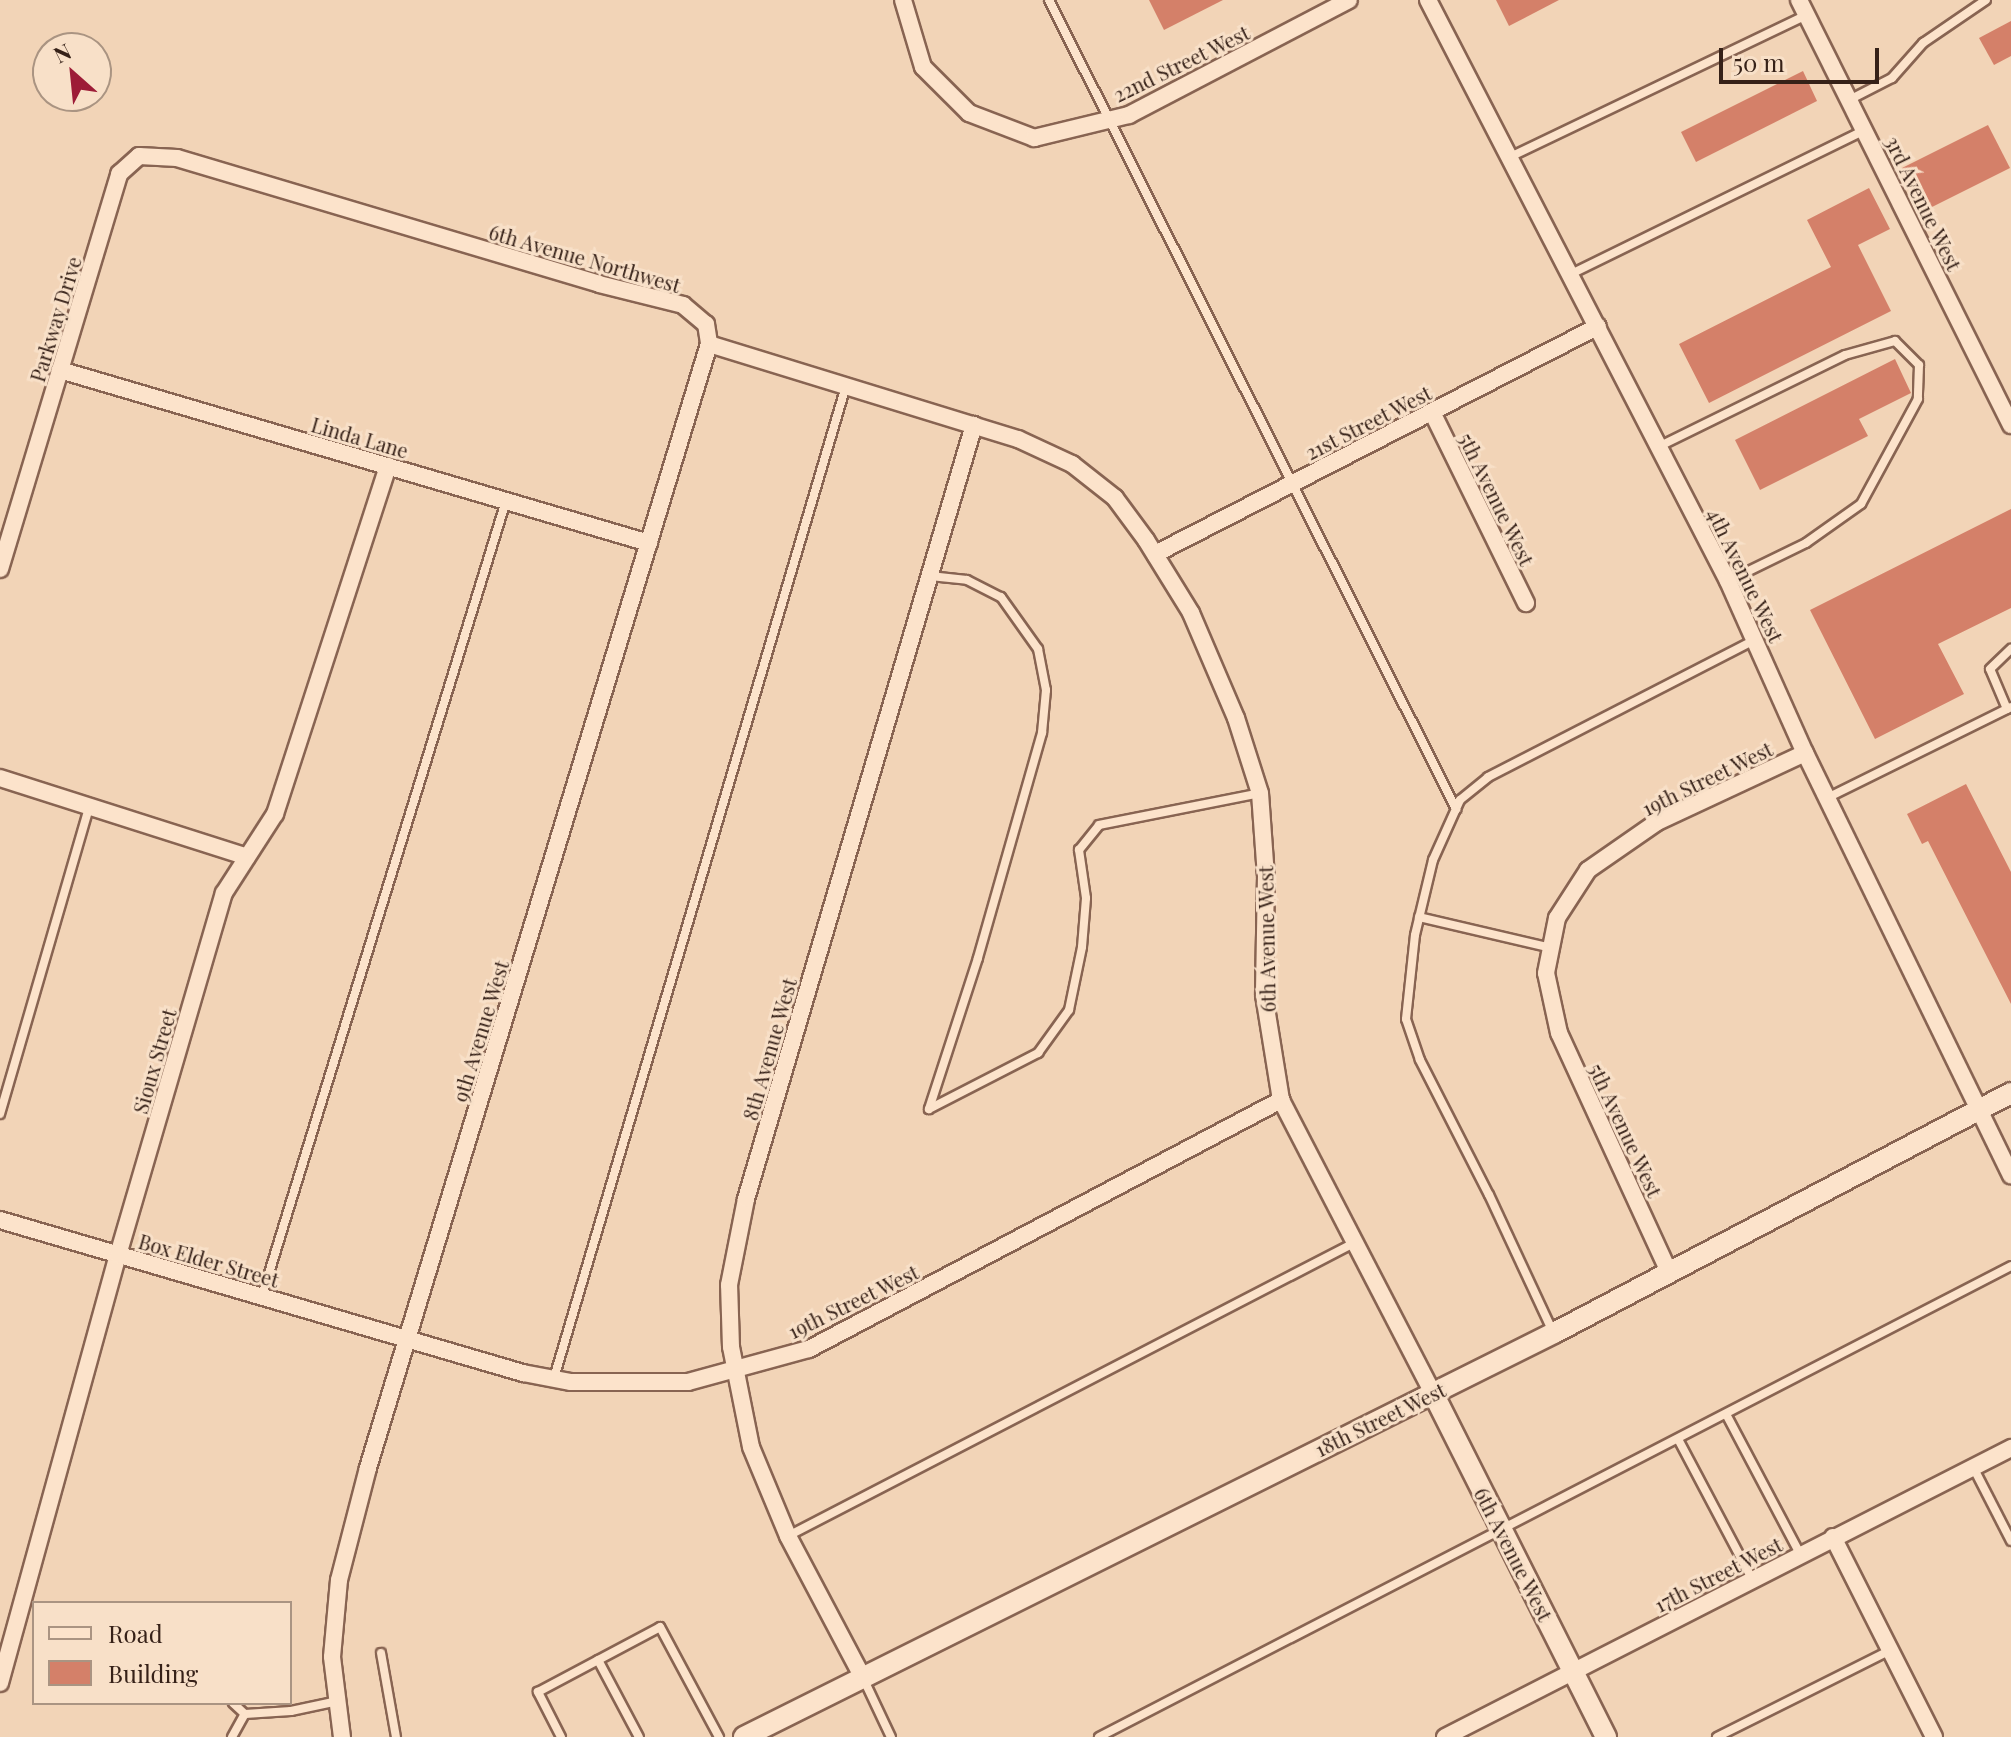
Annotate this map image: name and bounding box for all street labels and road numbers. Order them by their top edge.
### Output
street label: 22nd Street West [1109,20,1253,106]
street label: 3rd Avenue West [1881,131,1967,275]
street label: 6th Avenue Northwest [486,219,684,297]
street label: Parkway Drive [24,253,86,385]
street label: 21st Street West [1300,380,1436,464]
street label: Linda Lane [309,412,411,462]
street label: 5th Avenue West [1454,428,1540,570]
street label: 4th Avenue West [1703,503,1789,647]
street label: 19th Street West [1638,736,1776,820]
street label: 6th Avenue West [1253,865,1279,1013]
street label: 9th Avenue West [447,957,513,1105]
street label: 8th Avenue West [737,975,801,1123]
street label: Sioux Street [128,1006,180,1116]
street label: 5th Avenue West [1584,1059,1668,1201]
street label: Box Elder Street [136,1228,282,1292]
street label: 19th Street West [784,1259,922,1343]
street label: 18th Street West [1310,1377,1450,1461]
street label: 6th Avenue West [1470,1483,1558,1625]
street label: 17th Street West [1650,1531,1786,1617]

